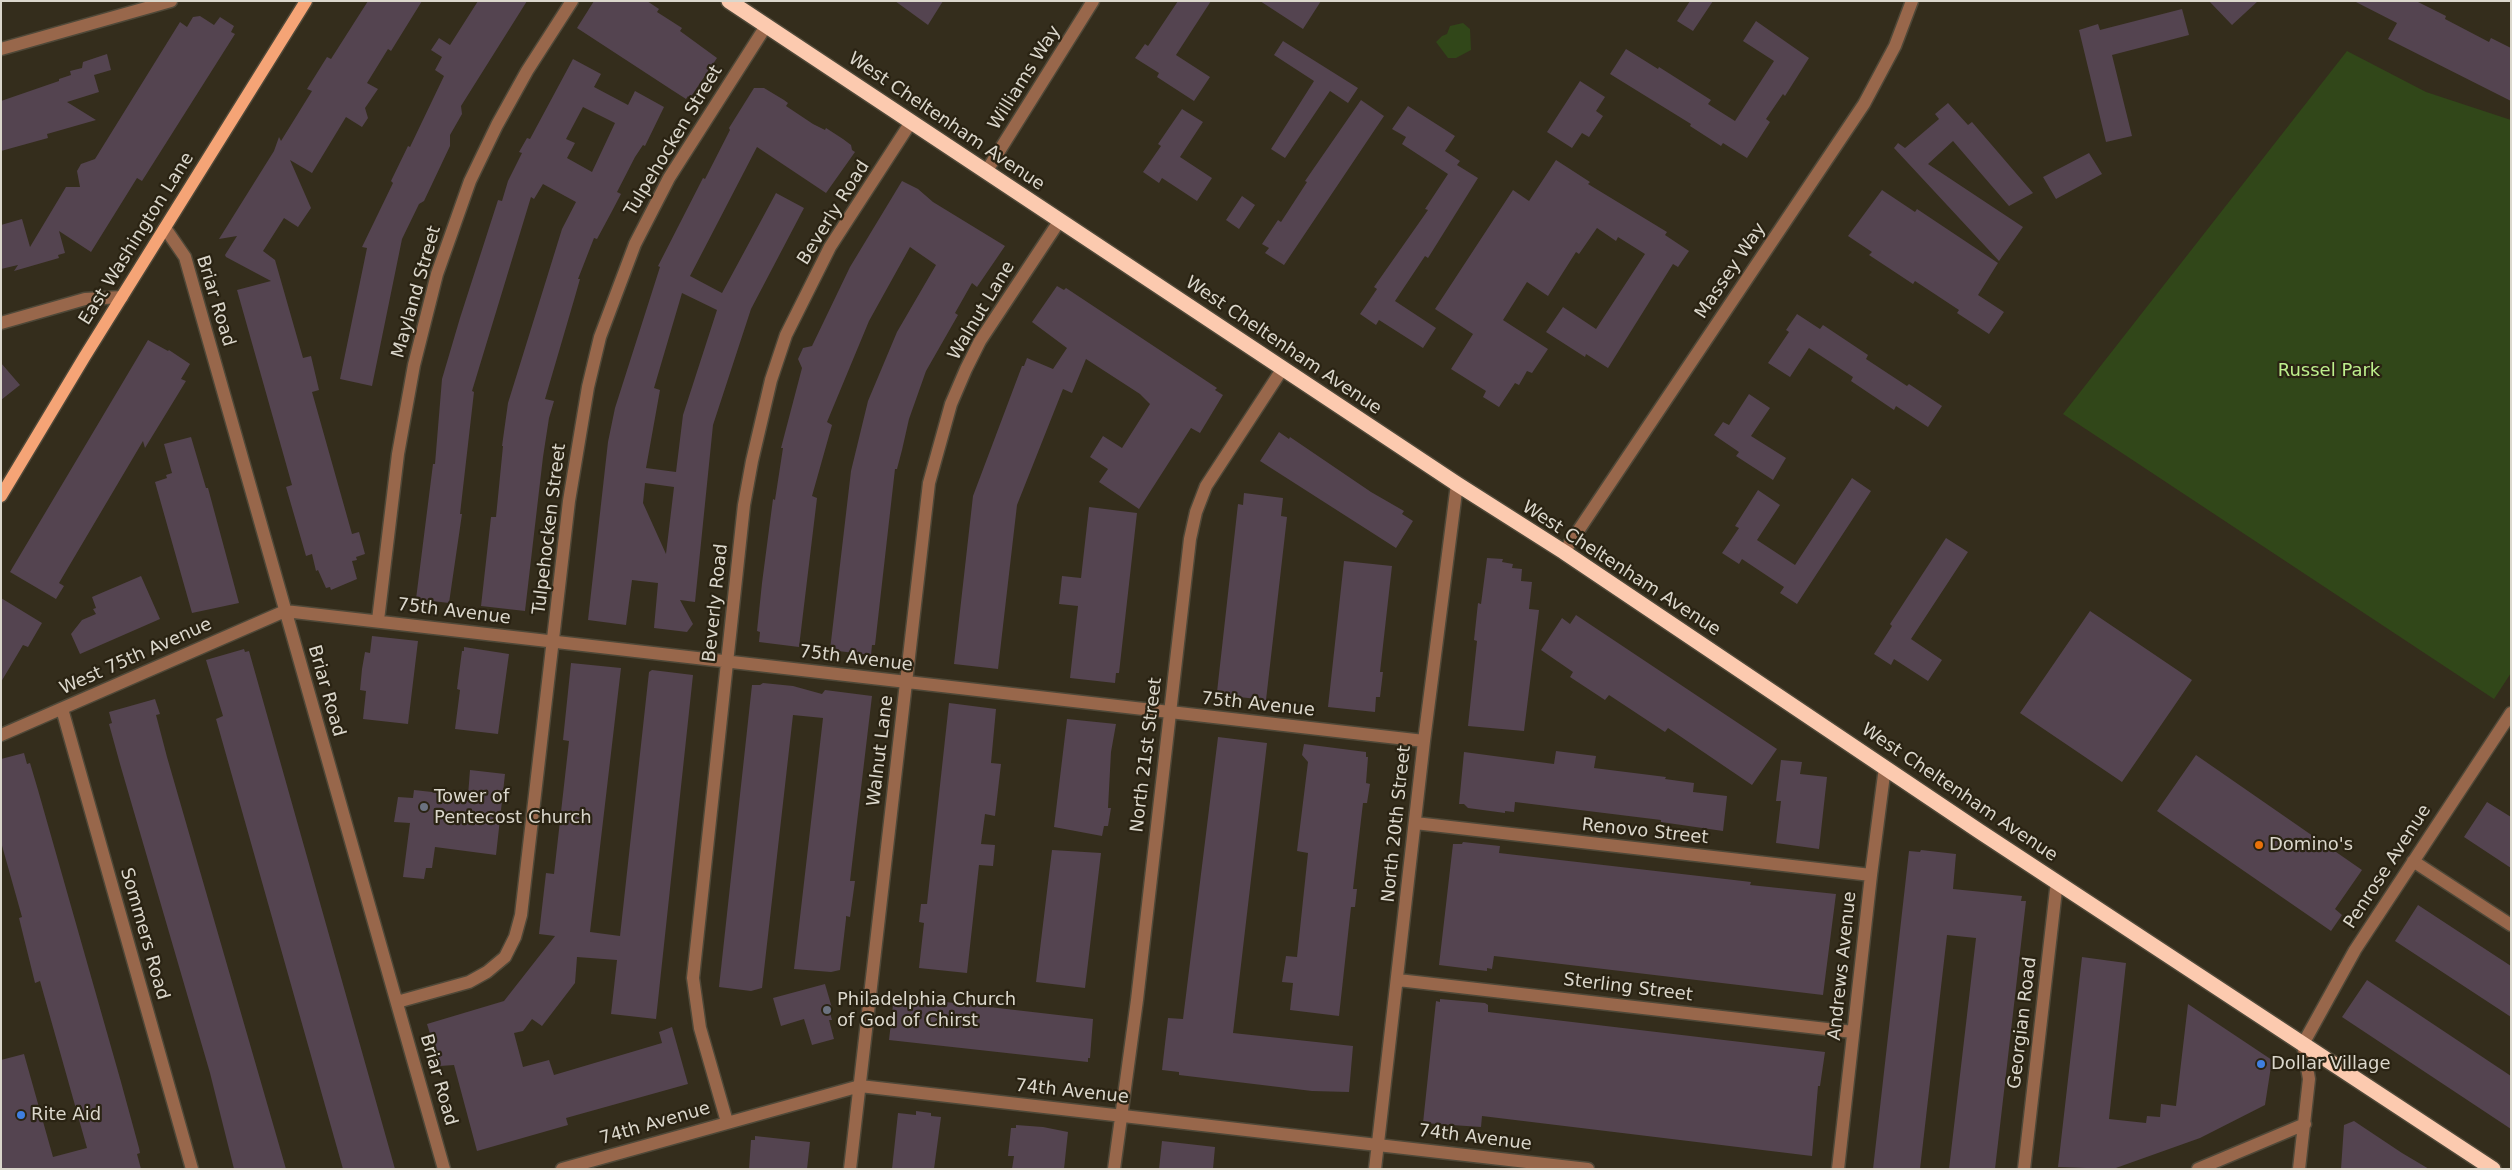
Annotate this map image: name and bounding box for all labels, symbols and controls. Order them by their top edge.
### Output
street label: Williams Way [984,22,1066,134]
street label: West Cheltenham Avenue [844,48,1048,196]
street label: Tulpehocken Street [620,62,728,220]
street label: East Washington Lane [75,149,199,329]
street label: Beverly Road [793,157,875,269]
street label: Massey Way [1691,219,1771,323]
street label: Mayland Street [388,223,446,361]
street label: Briar Road [191,253,239,349]
street label: Walnut Lane [944,258,1020,364]
street label: West Cheltenham Avenue [1181,272,1385,420]
park label: Russel Park [2278,360,2380,382]
street label: Tulpehocken Street [529,442,571,616]
street label: West Cheltenham Avenue [1518,497,1724,641]
street label: Beverly Road [699,543,733,663]
street label: 75th Avenue [396,594,512,630]
street label: West 75th Avenue [57,614,215,700]
street label: 75th Avenue [798,641,914,677]
street label: Briar Road [303,643,349,739]
street label: North 21st Street [1127,676,1167,834]
street label: 75th Avenue [1200,688,1316,722]
street label: Walnut Lane [863,694,899,808]
street label: West Cheltenham Avenue [1857,719,2061,867]
street label: North 20th Street [1378,744,1416,904]
place label: Tower of Pentecost Church [434,786,592,829]
marker: Tower of Pentecost Church [418,801,430,813]
street label: Penrose Avenue [2340,801,2436,933]
street label: Renovo Street [1581,815,1709,849]
place label: Domino's [2269,834,2353,856]
marker: Domino's [2253,839,2265,851]
street label: Sommers Road [115,866,173,1002]
street label: Andrews Avenue [1824,890,1862,1042]
street label: Georgian Road [2004,956,2042,1090]
street label: Sterling Street [1562,969,1694,1007]
place label: Philadelphia Church of God of Chirst [837,989,1016,1032]
marker: Philadelphia Church of God of Chirst [821,1004,833,1016]
street label: Briar Road [415,1032,461,1128]
place label: Dollar Village [2271,1053,2390,1075]
marker: Dollar Village [2255,1058,2267,1070]
street label: 74th Avenue [1014,1075,1130,1109]
street label: 74th Avenue [597,1098,713,1150]
place label: Rite Aid [31,1104,101,1126]
marker: Rite Aid [15,1109,27,1121]
street label: 74th Avenue [1417,1120,1533,1156]

